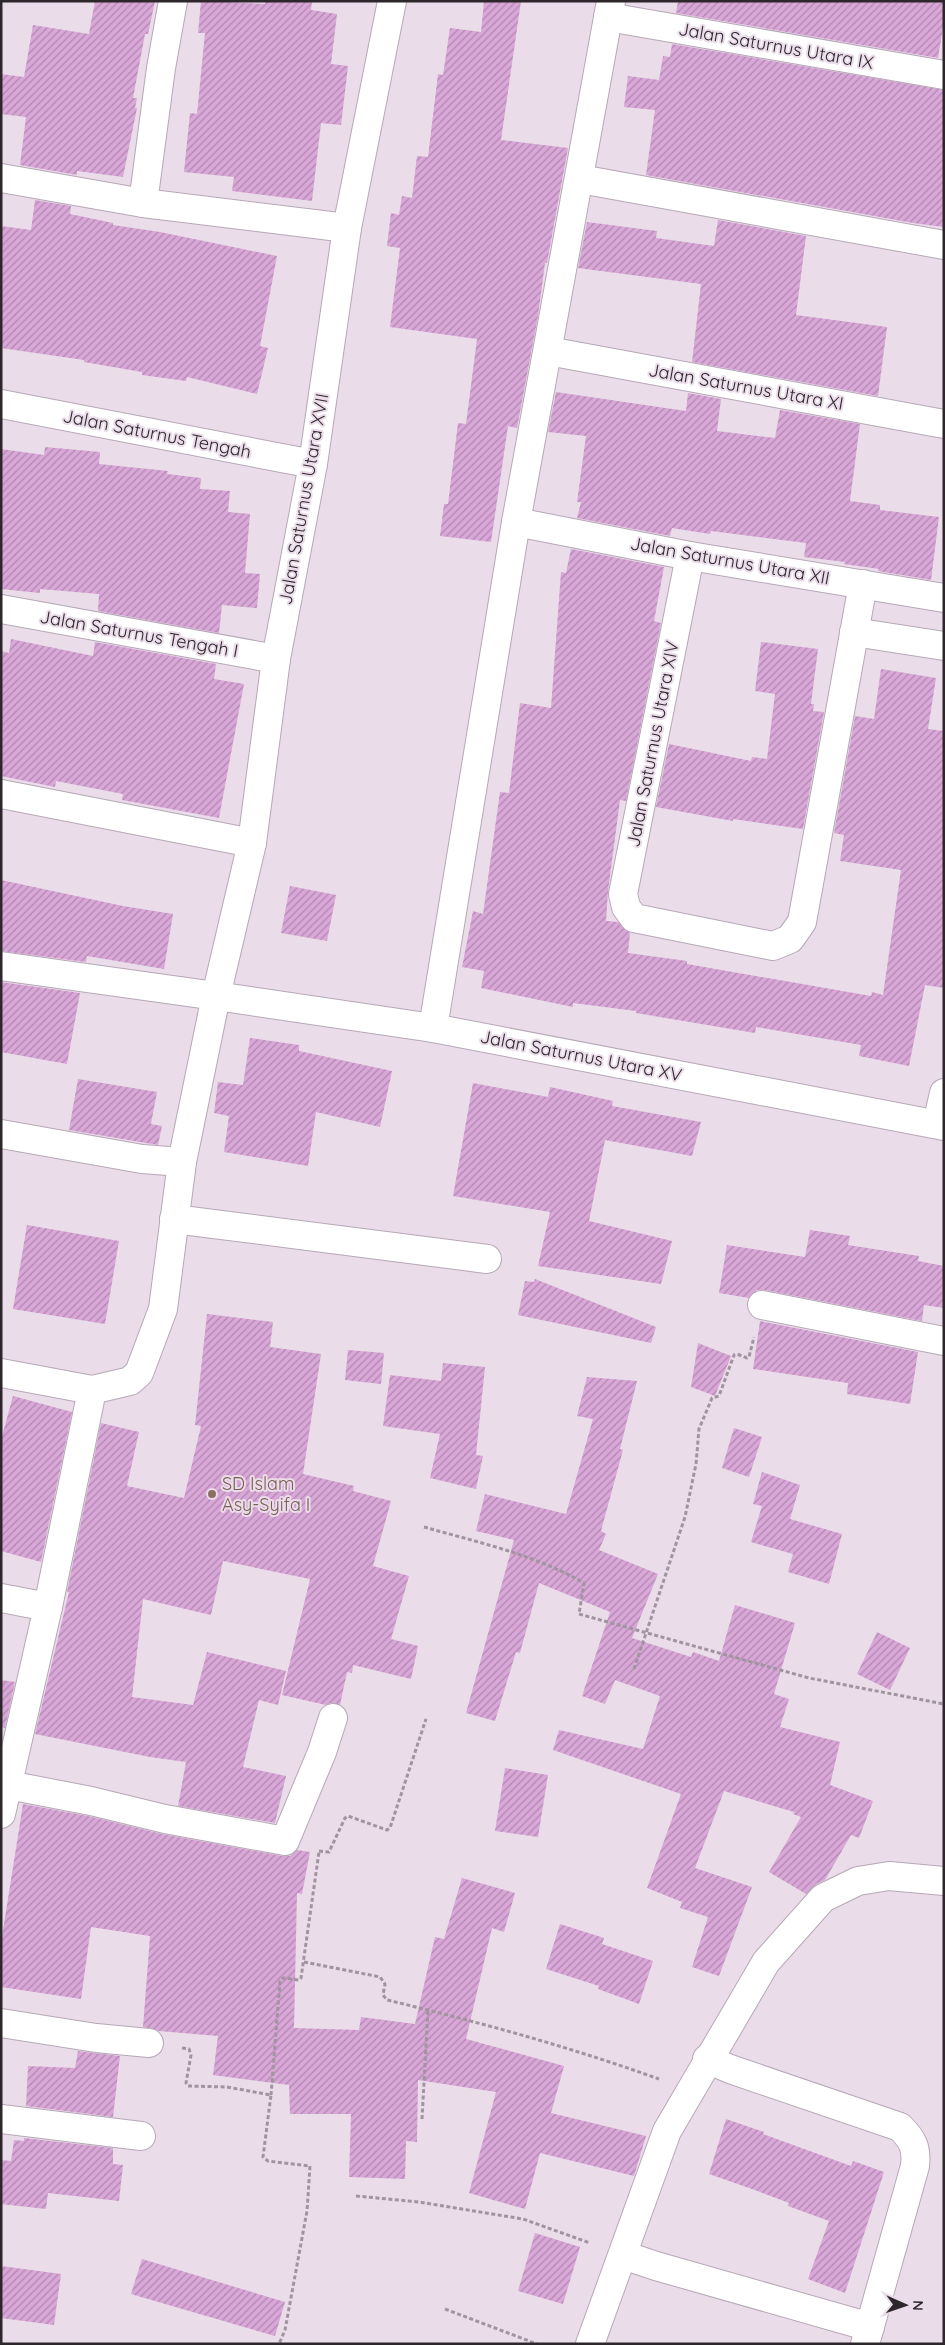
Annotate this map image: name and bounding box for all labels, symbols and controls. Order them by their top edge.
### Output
street label: Jalan Saturnus Utara IX [677,17,875,74]
street label: Jalan Saturnus Utara XI [647,358,845,415]
street label: Jalan Saturnus Utara XVII [274,391,333,606]
street label: Jalan Saturnus Tengah [61,404,253,463]
street label: Jalan Saturnus Utara XII [629,532,832,589]
street label: Jalan Saturnus Tengah I [38,605,240,662]
street label: Jalan Saturnus Utara XIV [621,639,684,849]
street label: Jalan Saturnus Utara XV [478,1025,684,1086]
place label: SD Islam Asy-Syifa I [222,1472,310,1516]
marker: SD Islam Asy-Syifa I [206,1488,218,1500]
north arrow [880,2280,930,2330]
text: N [909,2300,927,2311]

